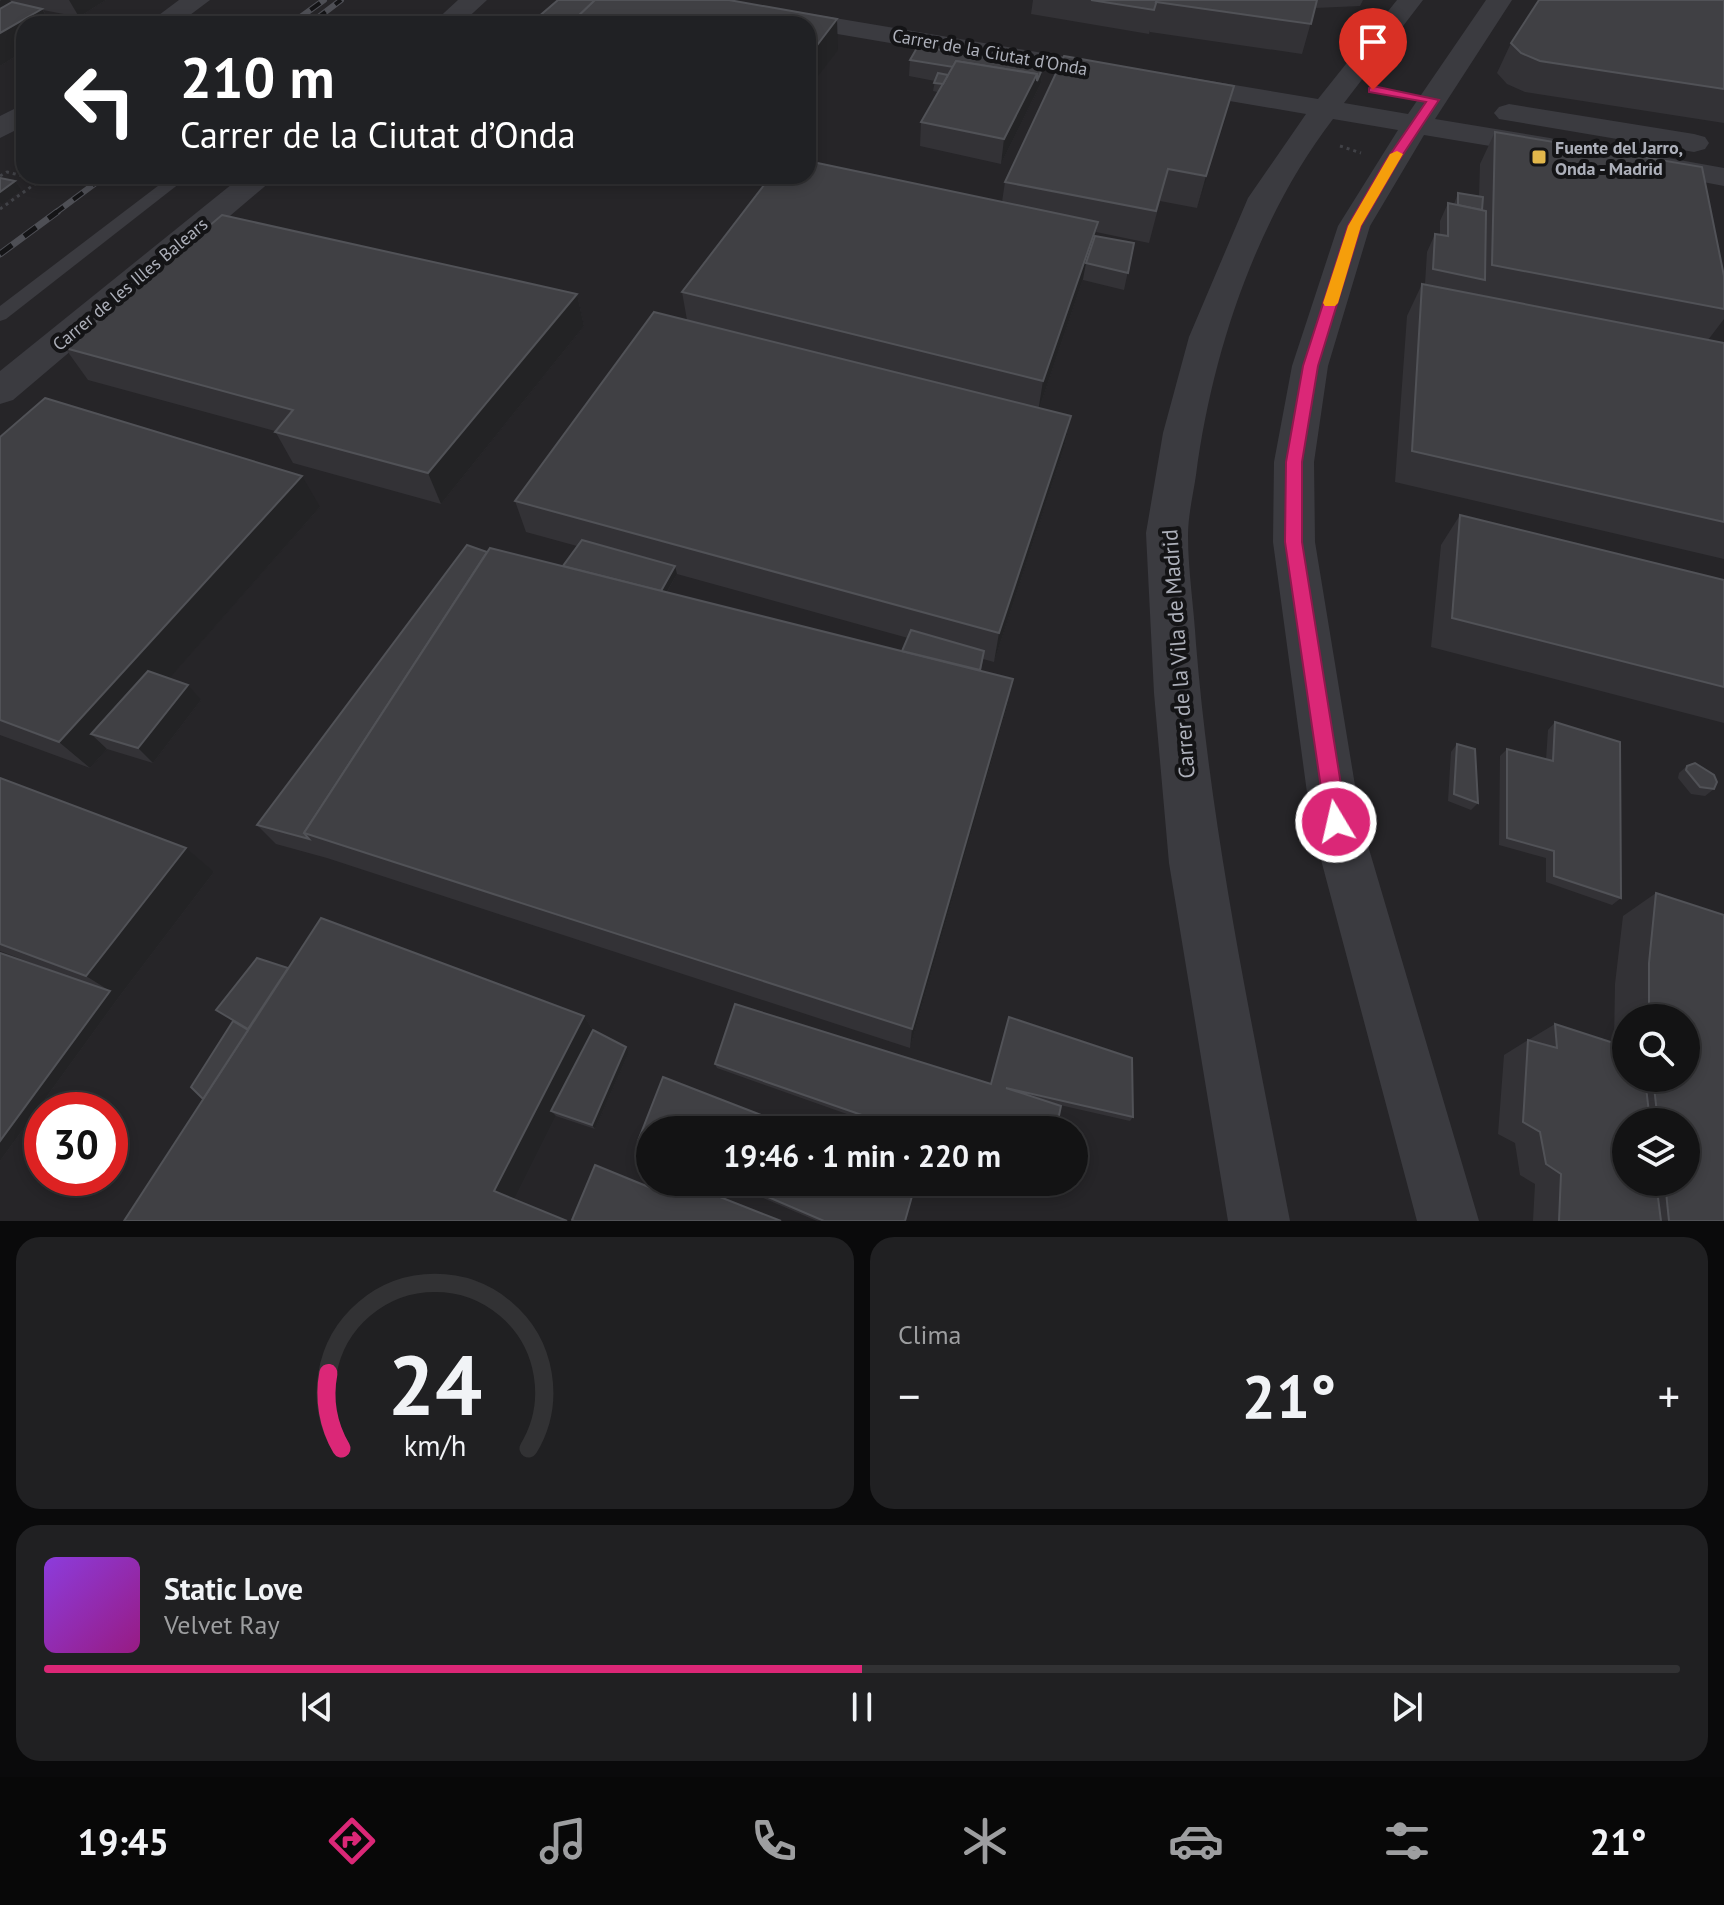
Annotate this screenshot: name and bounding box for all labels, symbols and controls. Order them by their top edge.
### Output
pin [1339,8,1407,90]
icon: arrive [1351,20,1395,64]
street label: Carrer de la Ciutat d’Onda [891,23,1089,81]
text: 210 m [180,41,335,113]
icon: left [48,48,152,152]
text: Carrer de la Ciutat d’Onda [180,111,576,158]
place label: Fuente del Jarro, Onda - Madrid [1555,136,1683,180]
marker: Fuente del Jarro, Onda - Madrid [1530,148,1548,166]
street label: Carrer de les Illes Balears [48,212,212,356]
street label: Carrer de la Vila de Madrid [1155,528,1201,780]
position arrow [1294,780,1378,864]
map controls [1612,1004,1700,1196]
button: search [1612,1004,1700,1092]
speed limit sign: 30 [24,1092,128,1196]
button: layers [1612,1108,1700,1196]
text: 19:46 · 1 min · 220 m [723,1136,1001,1175]
text: Clima [898,1318,961,1351]
text: 24 [388,1330,482,1438]
text: 21° [1242,1357,1336,1435]
text: − [898,1367,920,1424]
text: + [1658,1367,1680,1424]
text: km/h [404,1427,466,1464]
text: Static Love [164,1569,303,1608]
text: Velvet Ray [164,1608,280,1641]
icon: previous [295,1685,339,1729]
icon: pause [840,1685,884,1729]
icon: next [1385,1685,1429,1729]
icon: directions [324,1813,380,1869]
icon: music [535,1813,591,1869]
icon: phone [746,1813,802,1869]
icon: climate [957,1813,1013,1869]
icon: car [1168,1813,1224,1869]
icon: filters [1379,1813,1435,1869]
text: 19:45 [78,1818,169,1865]
text: 21° [1590,1818,1646,1865]

